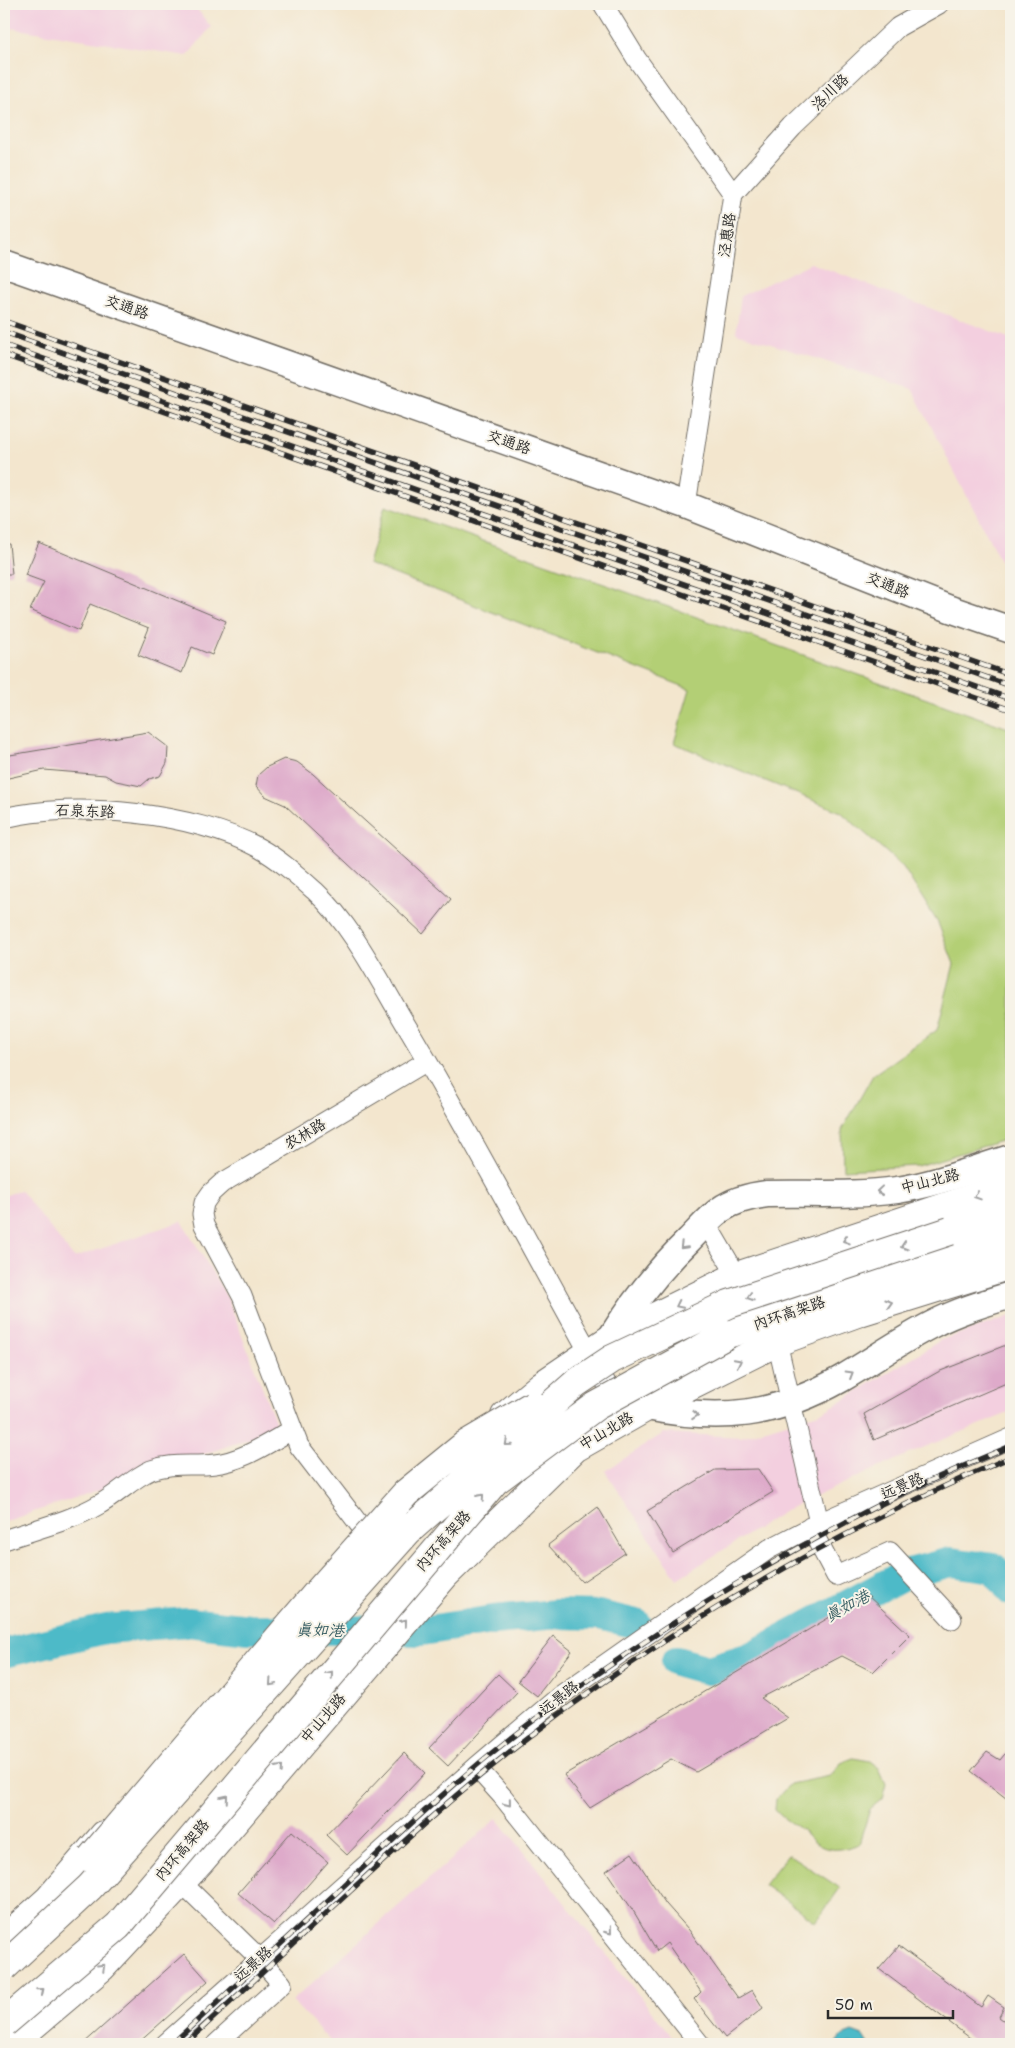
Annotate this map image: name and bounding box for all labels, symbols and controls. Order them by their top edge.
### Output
street label: 洛川路 [807,69,853,115]
street label: 泾惠路 [714,211,740,259]
street label: 交通路 [102,290,152,324]
street label: 交通路 [484,425,534,459]
street label: 交通路 [863,567,913,603]
street label: 石泉东路 [55,800,115,822]
street label: 农林路 [281,1114,329,1154]
street label: 中山北路 [898,1164,962,1198]
one-way arrow [875,1186,883,1197]
one-way arrow [973,1190,982,1200]
one-way arrow [843,1234,851,1244]
one-way arrow [679,1240,688,1249]
one-way arrow [900,1240,909,1250]
street label: 内环高架路 [750,1291,828,1335]
one-way arrow [746,1292,754,1302]
one-way arrow [884,1298,893,1308]
one-way arrow [675,1299,684,1309]
one-way arrow [733,1358,742,1368]
one-way arrow [844,1370,853,1380]
street label: 中山北路 [575,1407,637,1455]
one-way arrow [692,1409,700,1420]
one-way arrow [505,1437,514,1446]
street label: 远景路 [877,1468,927,1504]
one-way arrow [475,1494,484,1503]
street label: 内环高架路 [411,1506,475,1576]
water label: 真如港 [821,1585,875,1627]
water label: 真如港 [296,1619,346,1641]
one-way arrow [399,1619,408,1628]
one-way arrow [325,1671,334,1680]
street label: 远景路 [535,1676,583,1720]
one-way arrow [269,1678,278,1687]
street label: 中山北路 [296,1689,350,1747]
one-way arrow [274,1764,283,1773]
one-way arrow [220,1795,229,1804]
one-way arrow [502,1798,511,1807]
street label: 内环高架路 [150,1815,214,1885]
one-way arrow [603,1925,612,1934]
street label: 远景路 [230,1942,276,1986]
one-way arrow [96,1964,105,1973]
one-way arrow [35,1988,44,1997]
scale bar [828,1988,952,2020]
text: 50 m [835,1995,873,2015]

